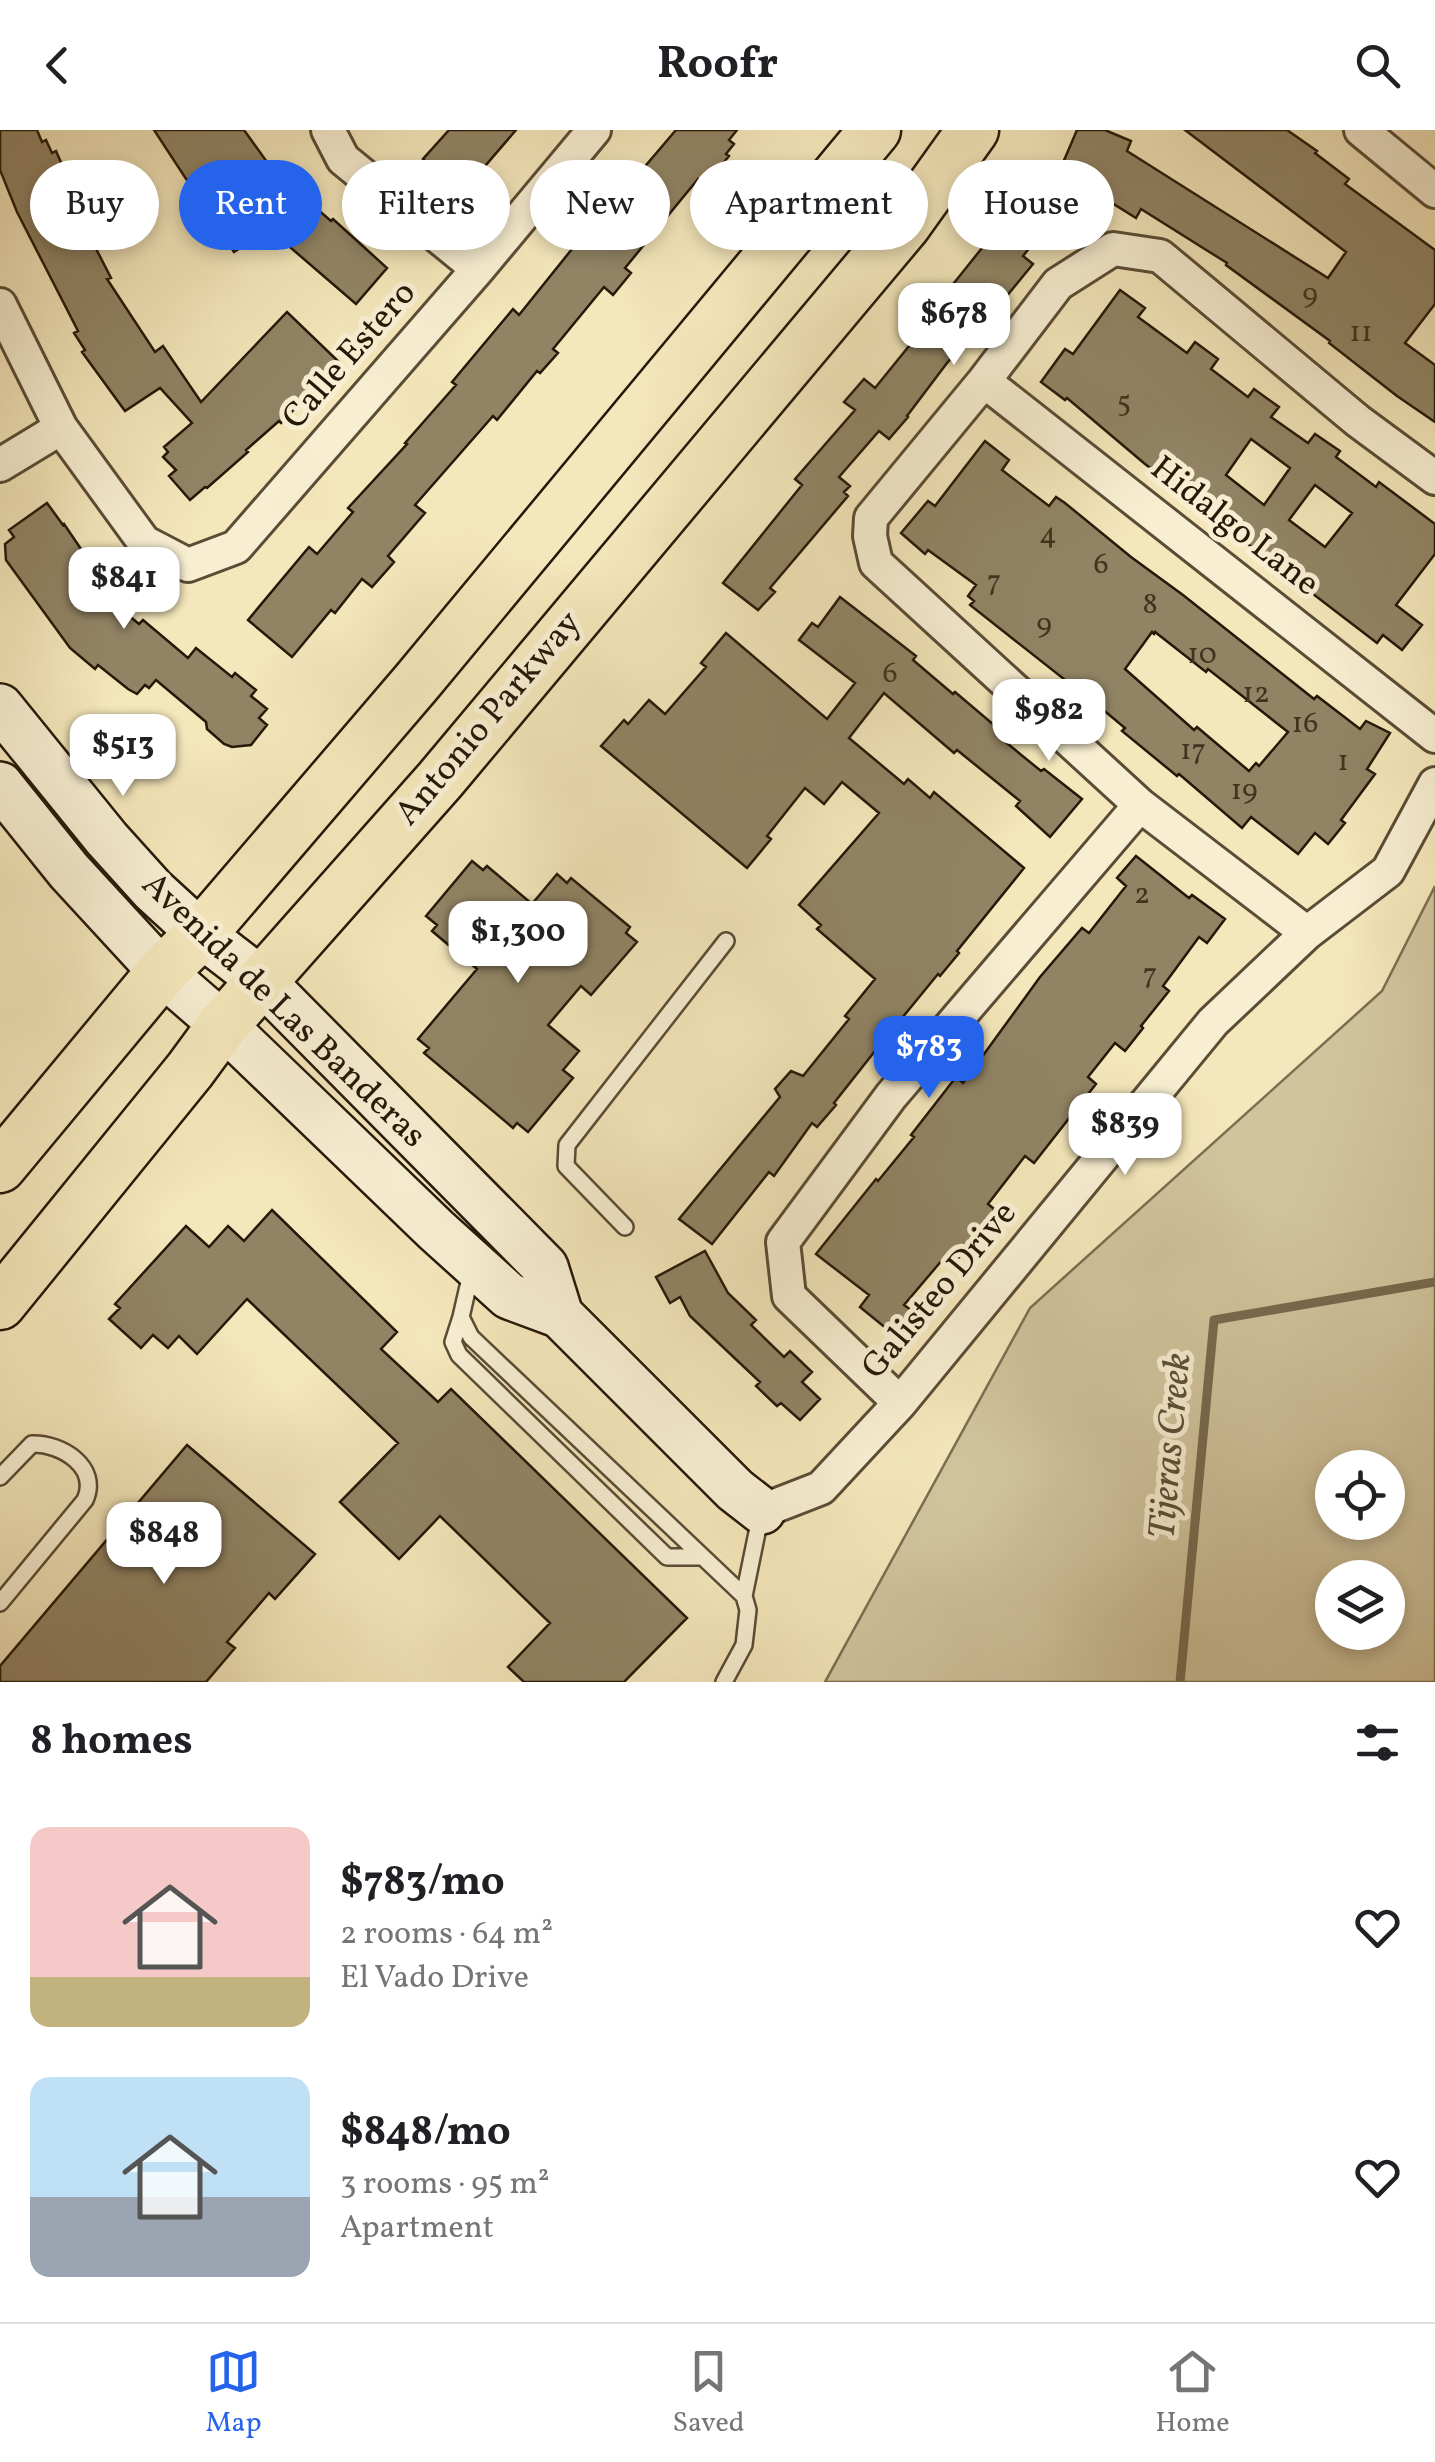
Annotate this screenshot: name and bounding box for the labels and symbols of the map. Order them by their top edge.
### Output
street label: Calle Estero [272,271,428,441]
house number: 9 [1302,274,1318,316]
pin: $678 [895,283,1013,368]
house number: 11 [1349,312,1373,354]
house number: 5 [1117,382,1131,424]
street label: Hidalgo Lane [1139,446,1329,608]
house number: 4 [1039,514,1057,556]
house number: 6 [1093,544,1109,586]
pin: $841 [65,547,183,632]
house number: 7 [987,561,1001,603]
house number: 8 [1142,584,1158,626]
street label: Antonio Parkway [385,601,593,837]
house number: 9 [1036,604,1052,646]
house number: 10 [1187,634,1217,676]
house number: 6 [882,653,898,695]
house number: 12 [1242,673,1270,715]
pin: $982 [990,679,1108,764]
house number: 16 [1292,703,1318,745]
pin: $513 [64,714,182,799]
house number: 17 [1180,730,1206,772]
house number: 1 [1337,741,1349,783]
house number: 19 [1230,770,1258,812]
street label: Avenida de Las Banderas [130,862,436,1160]
house number: 2 [1134,874,1150,916]
pin: $1,300 [437,901,599,986]
house number: 7 [1143,954,1157,996]
pin: $783 [870,1016,988,1101]
pin: $839 [1066,1093,1184,1178]
street label: Galisteo Drive [851,1192,1029,1390]
water label: Tijeras Creek [1137,1351,1207,1541]
pin: $848 [105,1502,223,1587]

